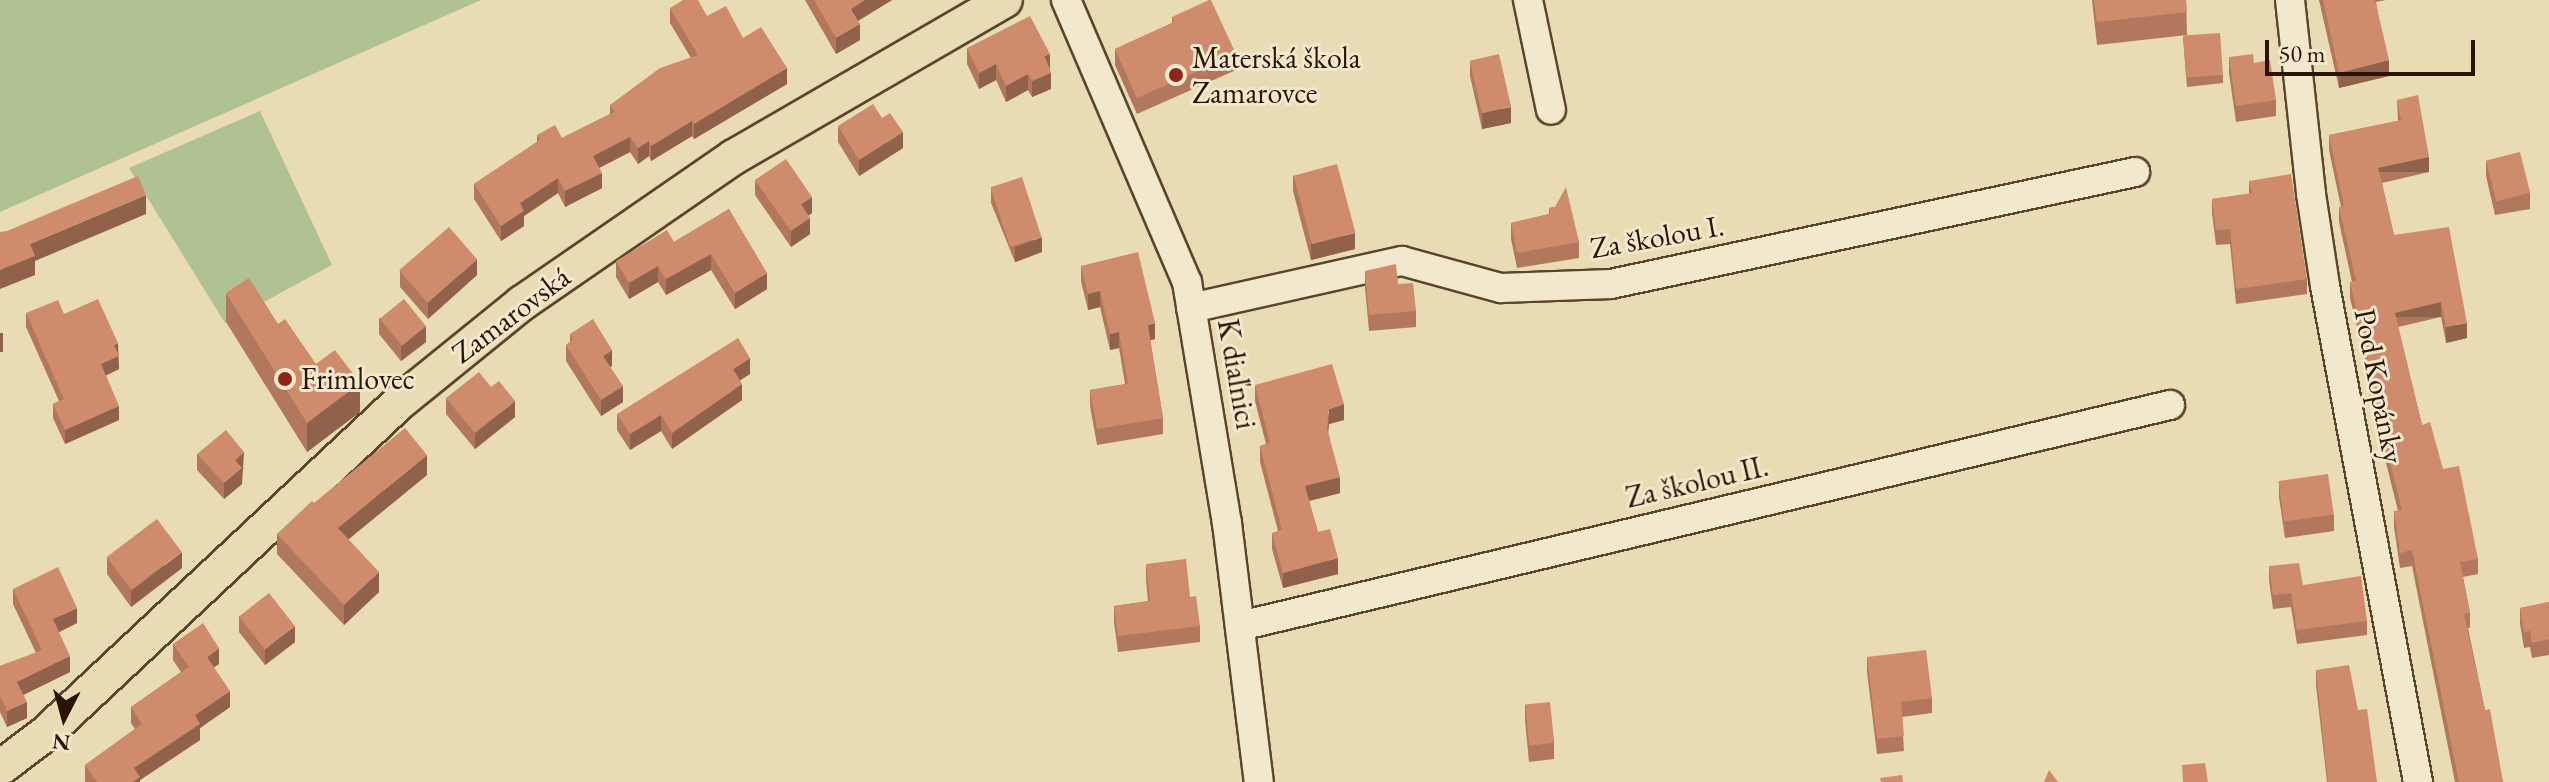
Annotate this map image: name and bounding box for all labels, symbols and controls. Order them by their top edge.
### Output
scale bar [2269,24,2479,74]
text: 50 m [2279,38,2326,69]
place label: Materská škola Zamarovce [1192,40,1361,110]
marker: Materská škola Zamarovce [1167,66,1185,84]
street label: Za školou I. [1587,208,1727,266]
street label: Zamarovská [445,259,577,371]
street label: Pod Kopánky [2346,306,2412,466]
street label: K diaľnici [1210,316,1264,432]
place label: Frimlovec [301,361,415,397]
marker: Frimlovec [276,370,294,388]
street label: Za školou II. [1622,448,1772,516]
north arrow [24,678,104,758]
text: N [51,727,72,758]

